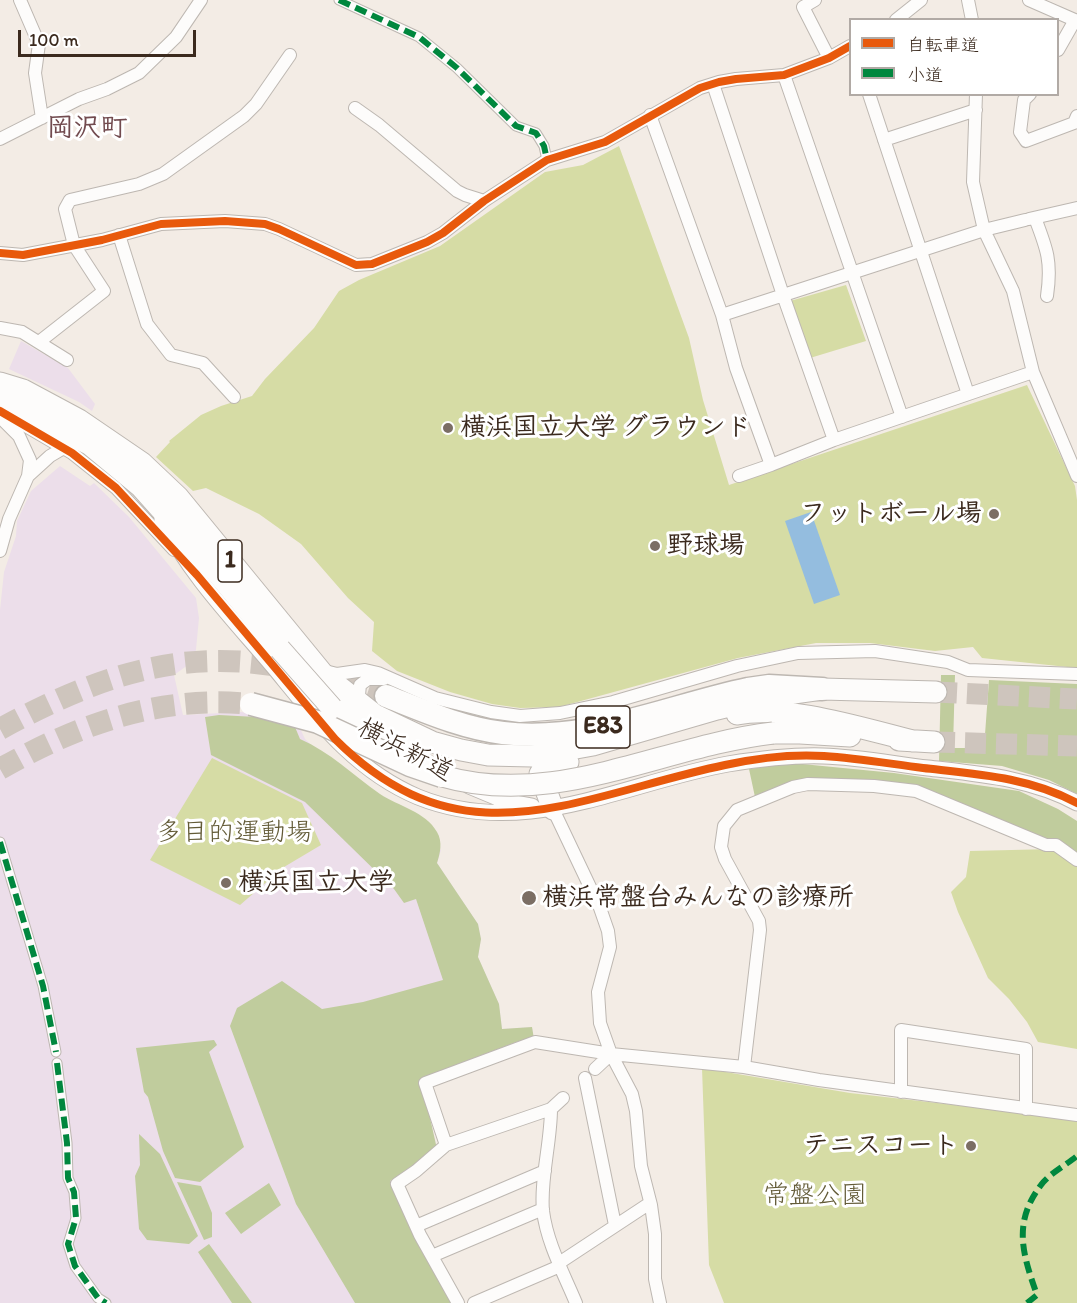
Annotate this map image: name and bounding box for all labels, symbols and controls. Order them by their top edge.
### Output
scale bar [21,18,200,56]
legend [849,18,1059,96]
text: 100 m [29,29,79,51]
text: 自転車道 [907,34,979,56]
text: 小道 [907,64,943,86]
district label: 岡沢町 [47,113,127,145]
place label: 横浜国立大学 グラウンド [460,412,752,444]
marker: 横浜国立大学 グラウンド [441,421,455,435]
place label: フットボール場 [800,498,982,530]
marker: フットボール場 [987,507,1001,521]
place label: 野球場 [667,530,745,562]
marker: 野球場 [648,539,662,553]
road number: 1 [218,540,242,582]
road number: E83 [576,706,630,748]
street label: 横浜新道 [352,713,458,789]
park label: 多目的運動場 [156,817,312,849]
place label: 横浜国立大学 [238,867,394,899]
marker: 横浜国立大学 [219,876,233,890]
place label: 横浜常盤台みんなの診療所 [542,882,854,914]
marker: 横浜常盤台みんなの診療所 [520,889,538,907]
place label: テニスコート [803,1130,959,1162]
marker: テニスコート [964,1139,978,1153]
park label: 常盤公園 [763,1180,867,1212]

